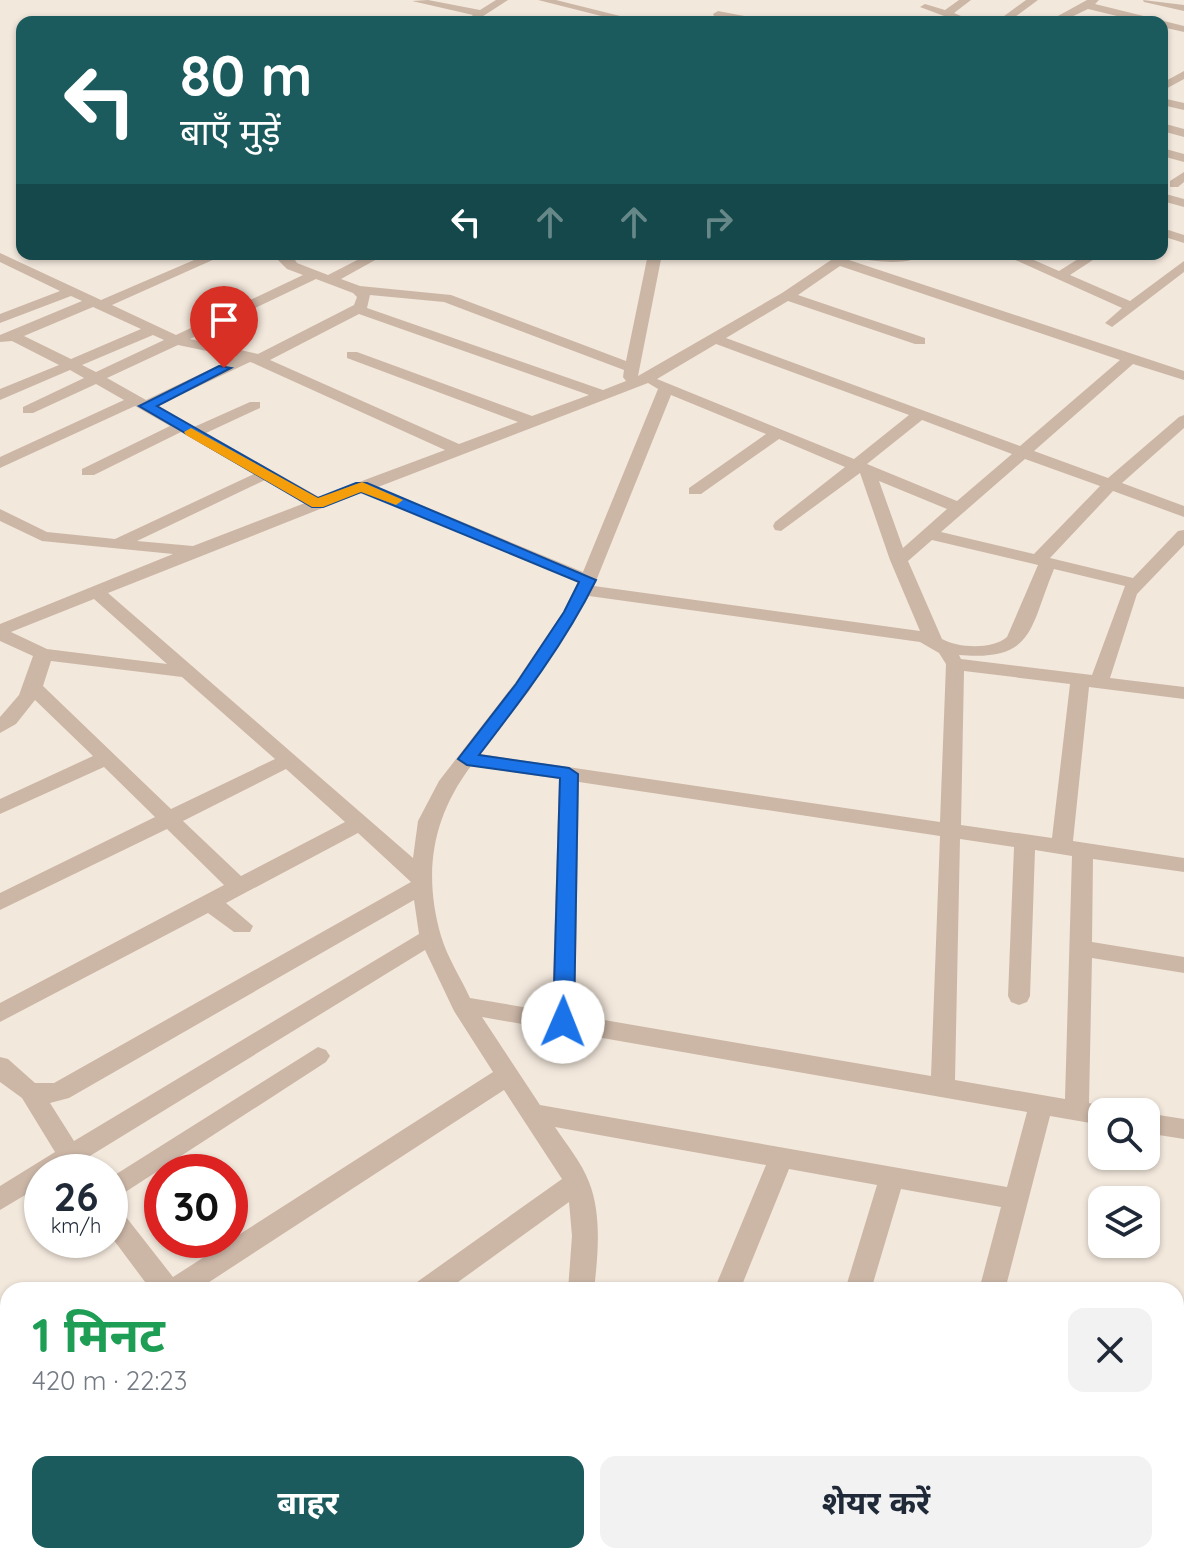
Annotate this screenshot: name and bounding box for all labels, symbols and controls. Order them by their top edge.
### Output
text: 80 m [180,40,312,110]
icon: left [48,48,152,152]
text: बाएँ मुड़ें [180,109,280,154]
icon: left [444,200,488,244]
icon: ahead [528,200,572,244]
icon: ahead [612,200,656,244]
icon: right [696,200,740,244]
pin [190,286,258,368]
icon: arrive [202,298,246,342]
position arrow [521,980,605,1064]
map controls [1088,1098,1160,1258]
button: search [1088,1098,1160,1170]
speed limit sign: 30 [144,1154,248,1258]
text: 26 [54,1171,98,1221]
button: layers [1088,1186,1160,1258]
text: km/h [51,1213,101,1238]
text: 1 मिनट [32,1304,165,1364]
button: close [1068,1308,1152,1392]
text: 420 m · 22:23 [32,1364,187,1397]
button: बाहर [32,1456,584,1548]
button: शेयर करें [600,1456,1152,1548]

